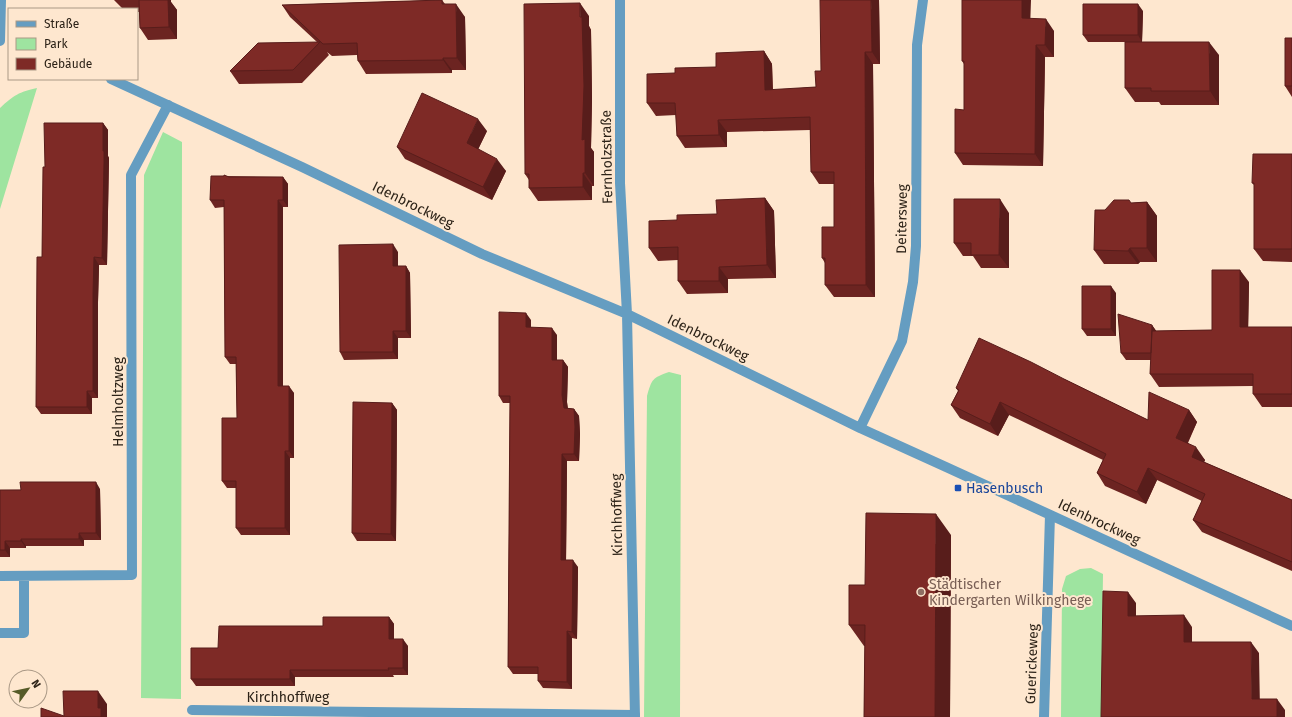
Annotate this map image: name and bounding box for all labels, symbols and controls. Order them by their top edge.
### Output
legend [8,8,138,80]
text: Straße [44,17,79,31]
text: Park [44,37,68,51]
text: Gebäude [44,57,92,71]
street label: Fernholzstraße [598,110,616,204]
street label: Idenbrockweg [369,178,457,232]
street label: Deitersweg [893,183,911,254]
street label: Idenbrockweg [664,311,752,365]
street label: Helmholtzweg [110,356,127,447]
street label: Kirchhoffweg [608,473,626,557]
place label: Hasenbusch [966,480,1043,497]
marker: Hasenbusch [953,483,963,493]
street label: Idenbrockweg [1055,496,1143,549]
place label: Städtischer Kindergarten Wilkinghege [929,576,1092,609]
marker: Städtischer Kindergarten Wilkinghege [916,587,926,597]
street label: Guerickeweg [1022,623,1042,704]
north arrow [8,669,48,709]
text: N [29,677,43,690]
street label: Kirchhoffweg [247,689,330,706]

